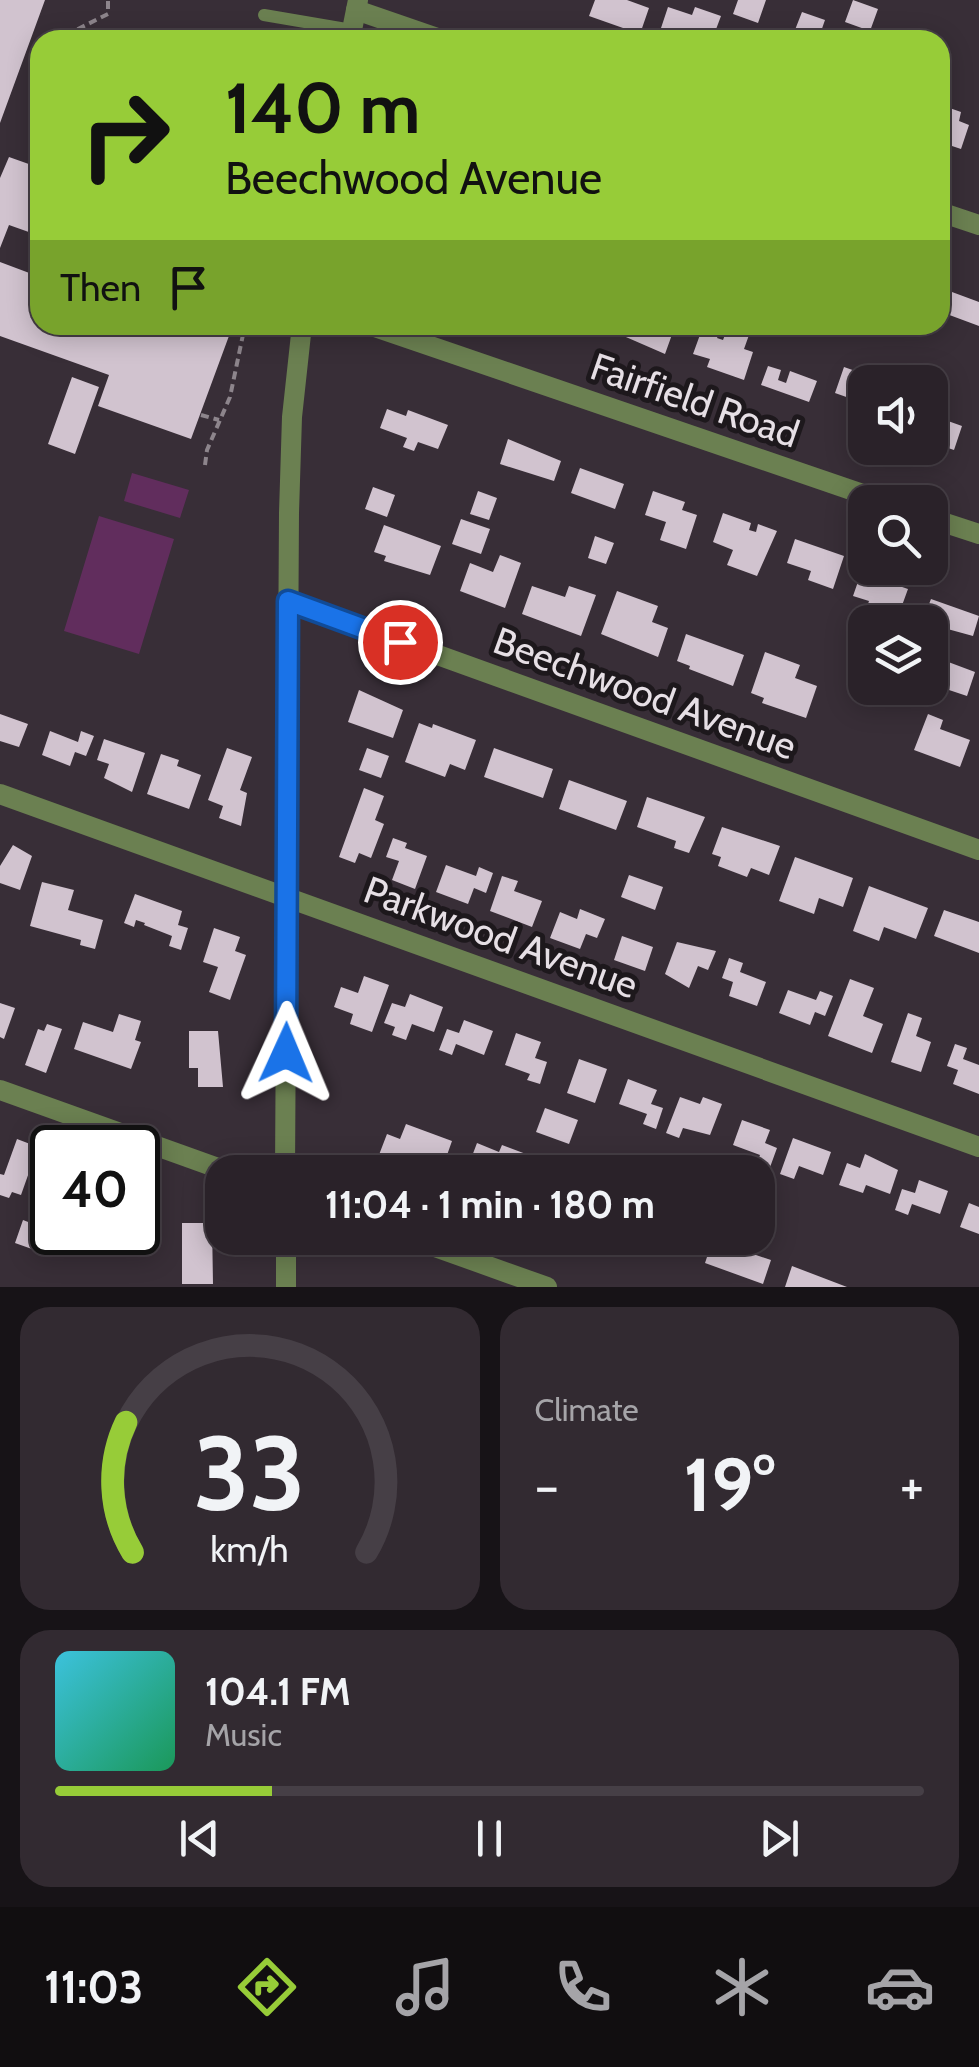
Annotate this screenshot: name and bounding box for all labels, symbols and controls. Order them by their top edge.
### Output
text: 140 m [225,65,420,151]
icon: right [60,70,190,200]
text: Beechwood Avenue [225,151,602,205]
icon: arrive [161,260,216,315]
text: Then [60,264,141,311]
street label: Fairfield Road [585,342,805,458]
map controls [848,365,948,705]
button: sound [848,365,948,465]
button: search [848,485,948,585]
pin [358,600,443,685]
button: layers [848,605,948,705]
icon: arrive [373,615,428,670]
street label: Beechwood Avenue [487,616,803,770]
street label: Parkwood Avenue [358,866,644,1008]
position arrow [234,1001,338,1105]
speed limit sign: 40 [30,1125,160,1255]
text: 11:04 · 1 min · 180 m [325,1181,655,1228]
text: Climate [535,1390,639,1429]
text: 33 [194,1410,306,1536]
text: 19° [684,1439,775,1530]
text: − [535,1452,559,1519]
text: + [900,1452,924,1519]
text: km/h [211,1528,289,1571]
text: 104.1 FM [205,1668,351,1715]
text: Music [205,1715,282,1754]
icon: previous [172,1811,227,1866]
icon: pause [462,1811,517,1866]
icon: next [752,1811,807,1866]
icon: directions [232,1952,302,2022]
icon: music [390,1952,460,2022]
icon: phone [548,1952,618,2022]
icon: climate [707,1952,777,2022]
icon: car [865,1952,935,2022]
text: 11:03 [44,1960,143,2014]

